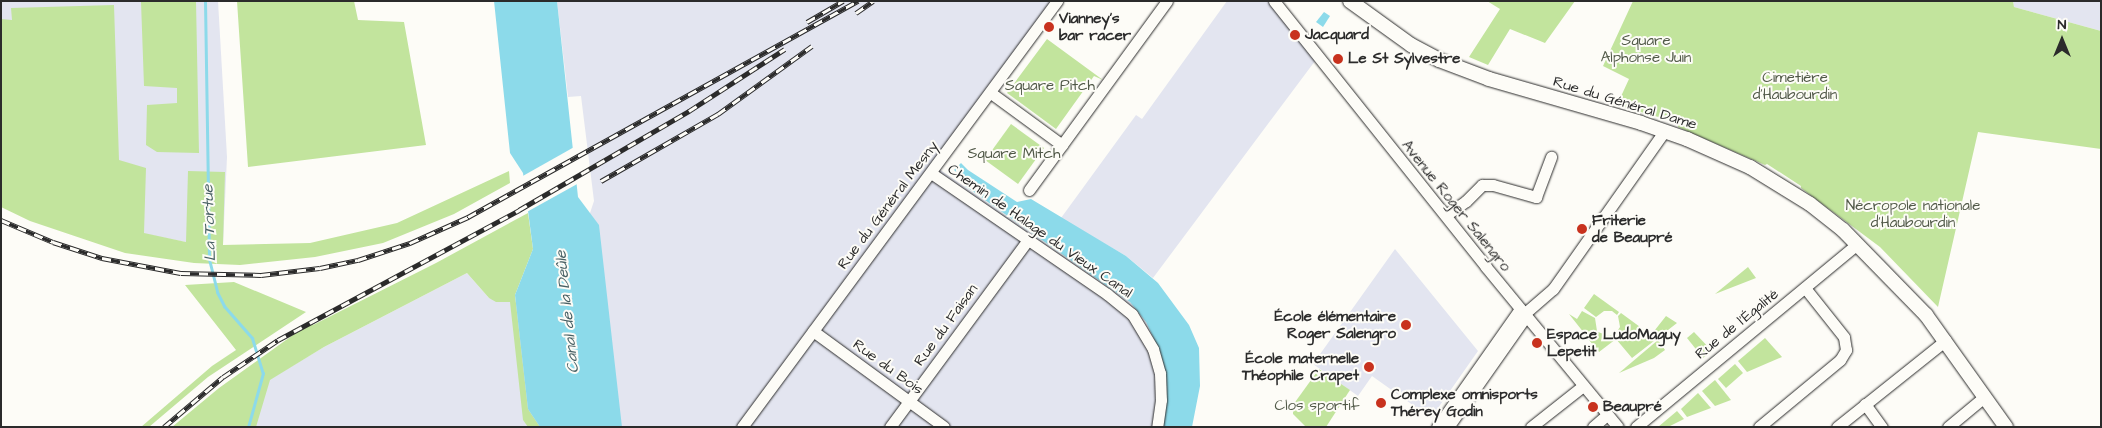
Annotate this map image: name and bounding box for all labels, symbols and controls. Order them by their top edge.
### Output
place label: Vianney's bar racer [1059,9,1131,44]
north arrow [2037,15,2087,65]
text: N [2058,15,2066,35]
marker: Vianney's bar racer [1043,21,1055,33]
place label: Jacquard [1305,26,1369,44]
marker: Jacquard [1289,29,1301,41]
park label: Square Alphonse Juin [1601,31,1691,66]
place label: Le St Sylvestre [1348,50,1460,68]
marker: Le St Sylvestre [1332,53,1344,65]
park label: Cimetière d'Haubourdin [1753,68,1837,103]
street label: Rue du Général Dame [1551,73,1699,133]
park label: Square Pitch [1005,77,1095,95]
street label: Rue du Général Mesny [834,137,942,273]
street label: Avenue Roger Salengro [1397,137,1515,275]
park label: Square Mitch [968,145,1060,163]
street label: Chemin de Halage du Vieux Canal [944,160,1136,302]
water label: La Tortue [198,184,220,262]
park label: Nécropole nationale d'Haubourdin [1846,196,1980,231]
place label: Friterie de Beaupré [1592,211,1673,246]
marker: Friterie de Beaupré [1576,223,1588,235]
water label: Canal de la Deûle [551,250,583,374]
street label: Rue du Faisan [910,281,982,369]
street label: Rue de l'Égalité [1692,285,1782,363]
place label: École élémentaire Roger Salengro [1274,307,1396,342]
marker: École élémentaire Roger Salengro [1400,319,1412,331]
place label: Espace LudoMaguy Lepetit [1547,325,1681,360]
street label: Rue du Bois [849,335,927,399]
marker: Espace LudoMaguy Lepetit [1531,337,1543,349]
place label: École maternelle Théophile Crapet [1242,349,1359,384]
marker: École maternelle Théophile Crapet [1363,361,1375,373]
place label: Complexe omnisports Thérey Godin [1391,385,1538,420]
park label: Clos sportif [1275,397,1359,415]
marker: Complexe omnisports Thérey Godin [1375,397,1387,409]
place label: Beaupré [1603,398,1662,416]
marker: Beaupré [1587,401,1599,413]

